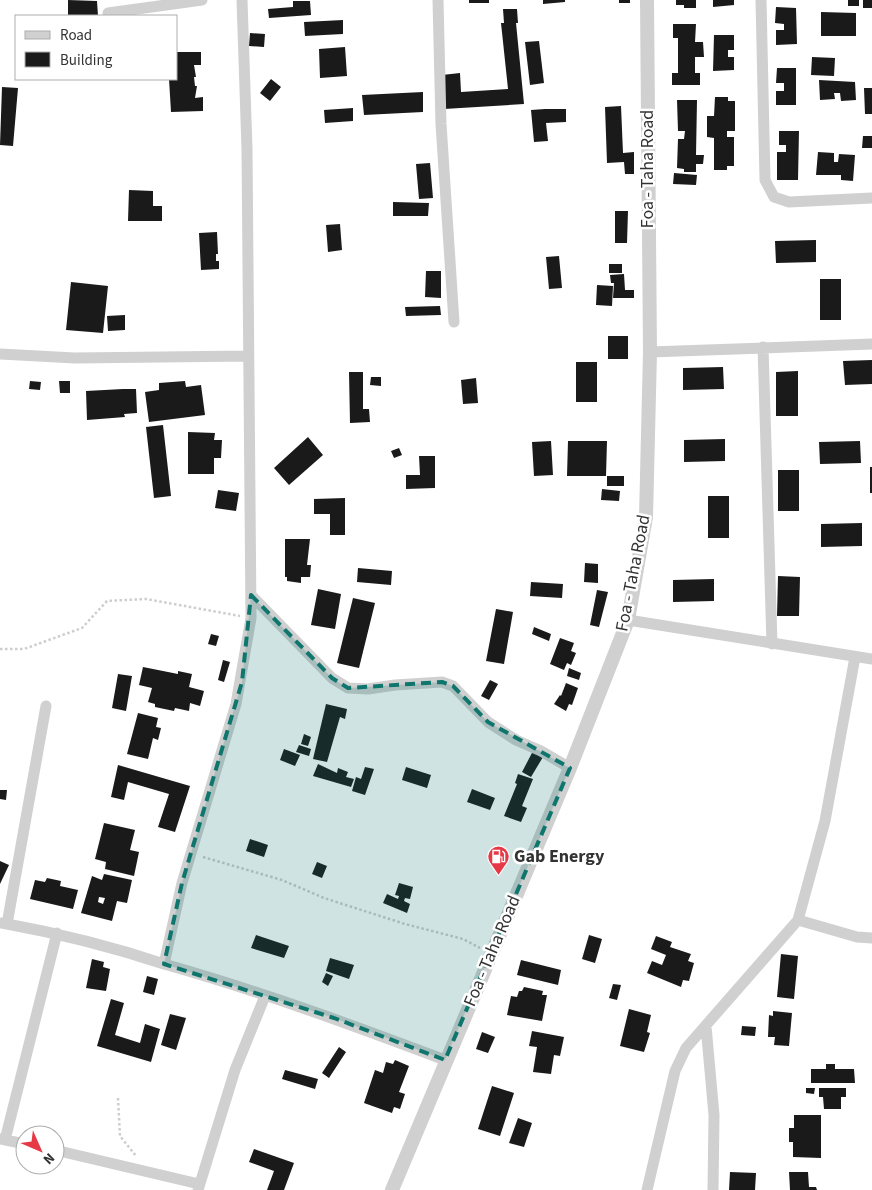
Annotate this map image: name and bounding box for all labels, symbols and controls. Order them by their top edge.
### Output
legend [15,15,178,80]
text: Road [60,25,92,46]
text: Building [60,50,113,71]
street label: Foa - Taha Road [635,110,660,228]
street label: Foa - Taha Road [609,512,657,634]
fuel station icon: Gab Energy [486,844,510,875]
place label: Gab Energy [514,844,605,869]
street label: Foa - Taha Road [457,892,527,1010]
north arrow [15,1125,65,1175]
text: N [38,1148,59,1169]

